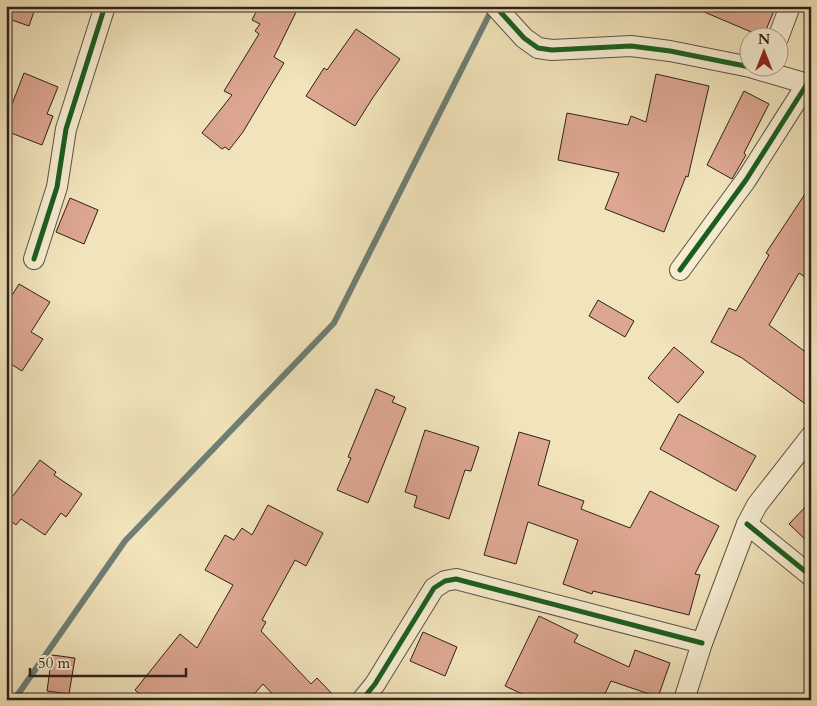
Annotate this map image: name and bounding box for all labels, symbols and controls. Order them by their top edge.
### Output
north arrow [740,28,790,78]
text: N [758,30,770,49]
scale bar [30,646,186,678]
text: 50 m [38,653,70,673]

